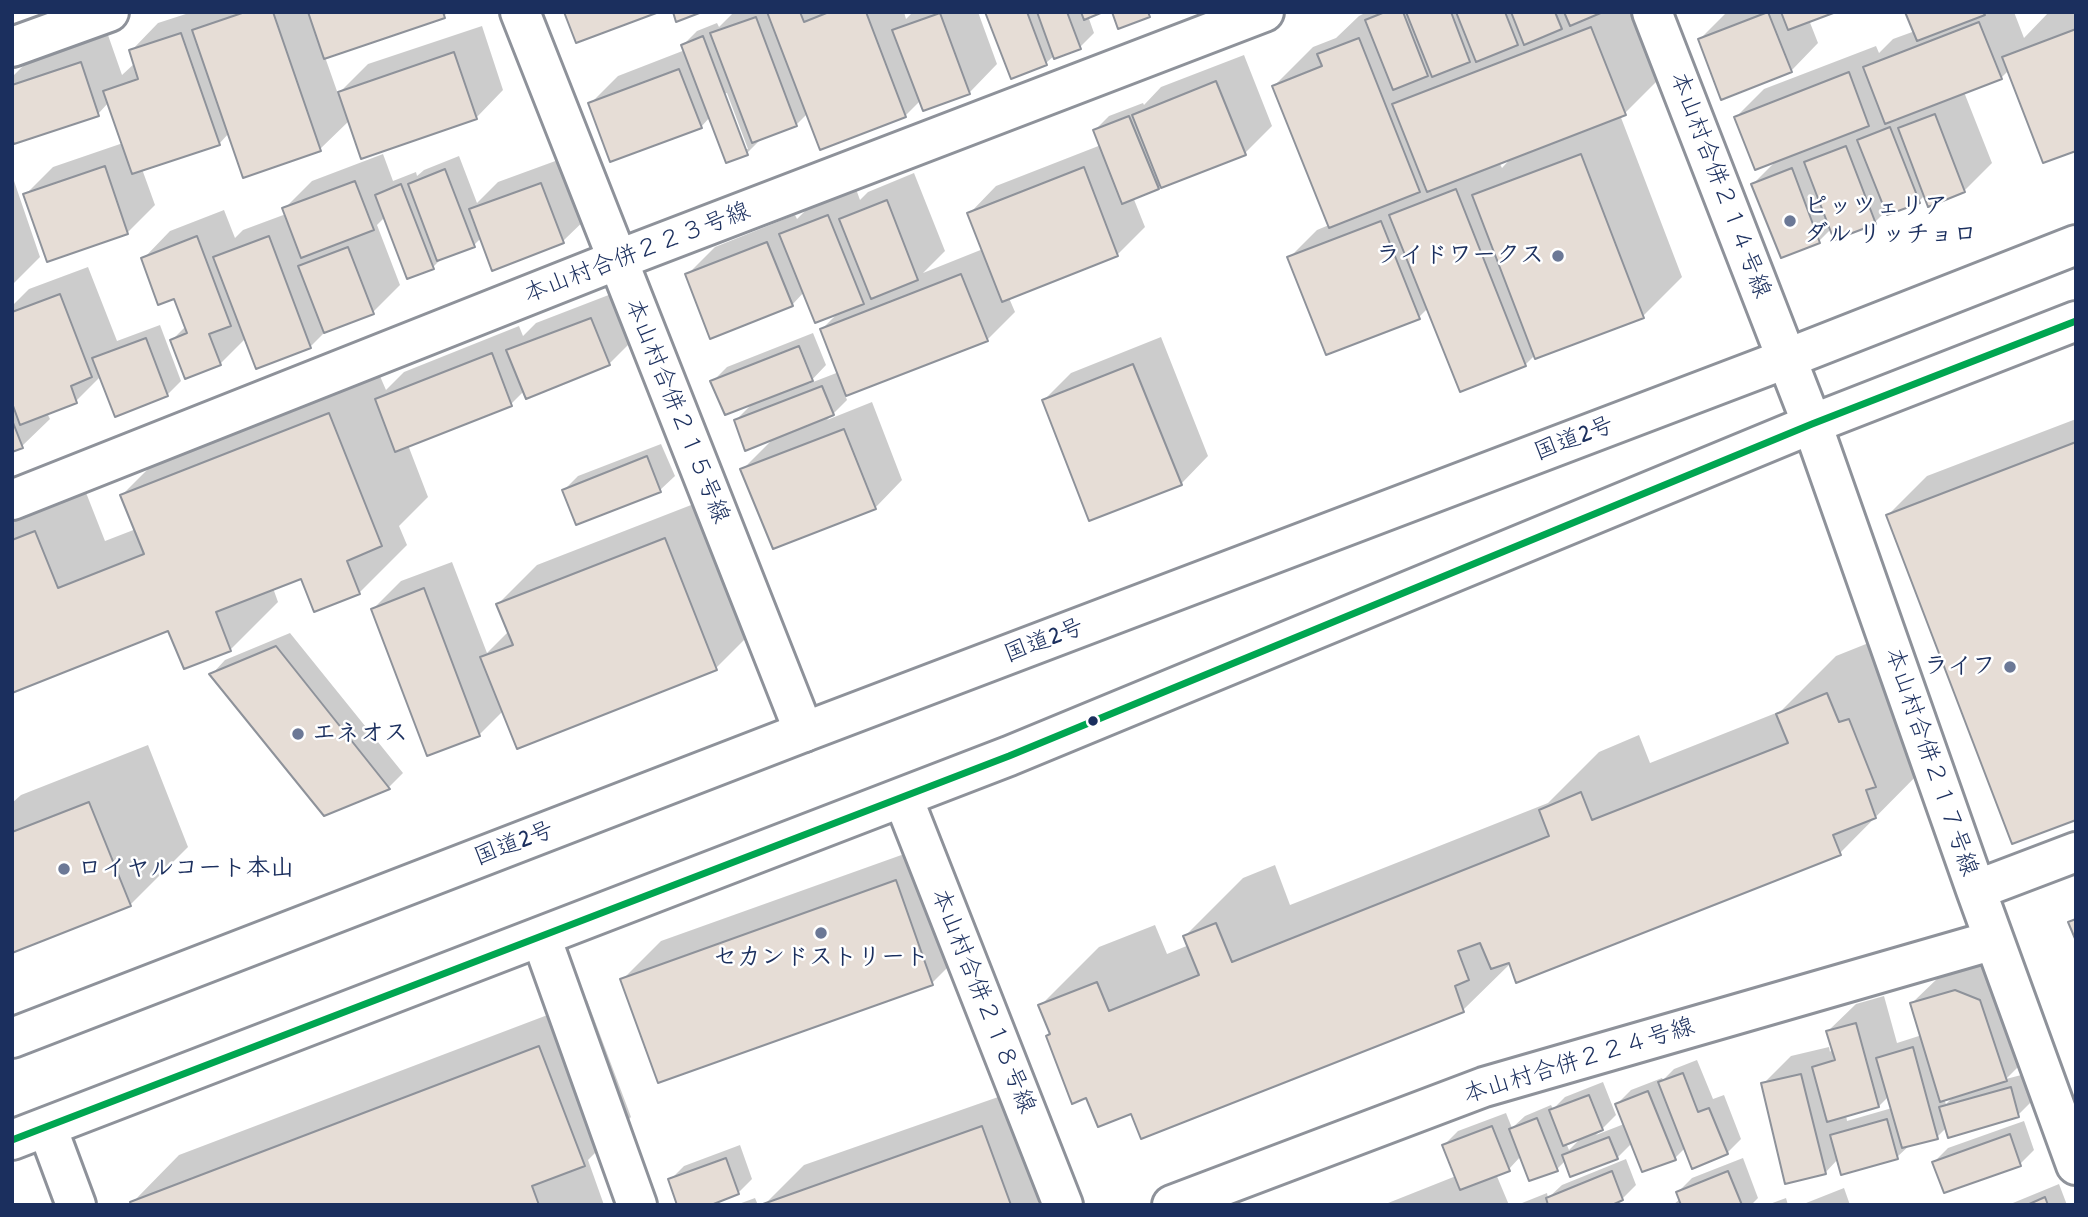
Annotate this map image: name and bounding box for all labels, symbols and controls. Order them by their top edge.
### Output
street label: 本山村合併２１４号線 [1664,68,1776,302]
place label: ピッツェリア ダル リッチョロ [1804,193,1978,249]
street label: 本山村合併２２３号線 [520,197,754,309]
marker: ピッツェリア ダル リッチョロ [1782,213,1798,229]
place label: ライドワークス [1376,242,1544,270]
marker: ライドワークス [1550,248,1566,264]
street label: 本山村合併２１５号線 [619,294,735,528]
street label: 国道2号 [1530,411,1618,467]
street label: 国道2号 [1000,613,1088,669]
street label: 本山村合併２１７号線 [1878,644,1984,880]
place label: ライフ [1924,653,1996,681]
marker: ライフ [2002,659,2018,675]
unlabelled marker [1086,714,1100,728]
place label: エネオス [312,720,408,748]
marker: エネオス [290,726,306,742]
street label: 国道2号 [470,816,558,872]
place label: ロイヤルコート本山 [78,855,294,883]
marker: ロイヤルコート本山 [56,861,72,877]
street label: 本山村合併２１８号線 [925,884,1041,1118]
marker: セカンドストリート [813,925,829,941]
place label: セカンドストリート [713,944,929,972]
street label: 本山村合併２２４号線 [1460,1012,1698,1110]

